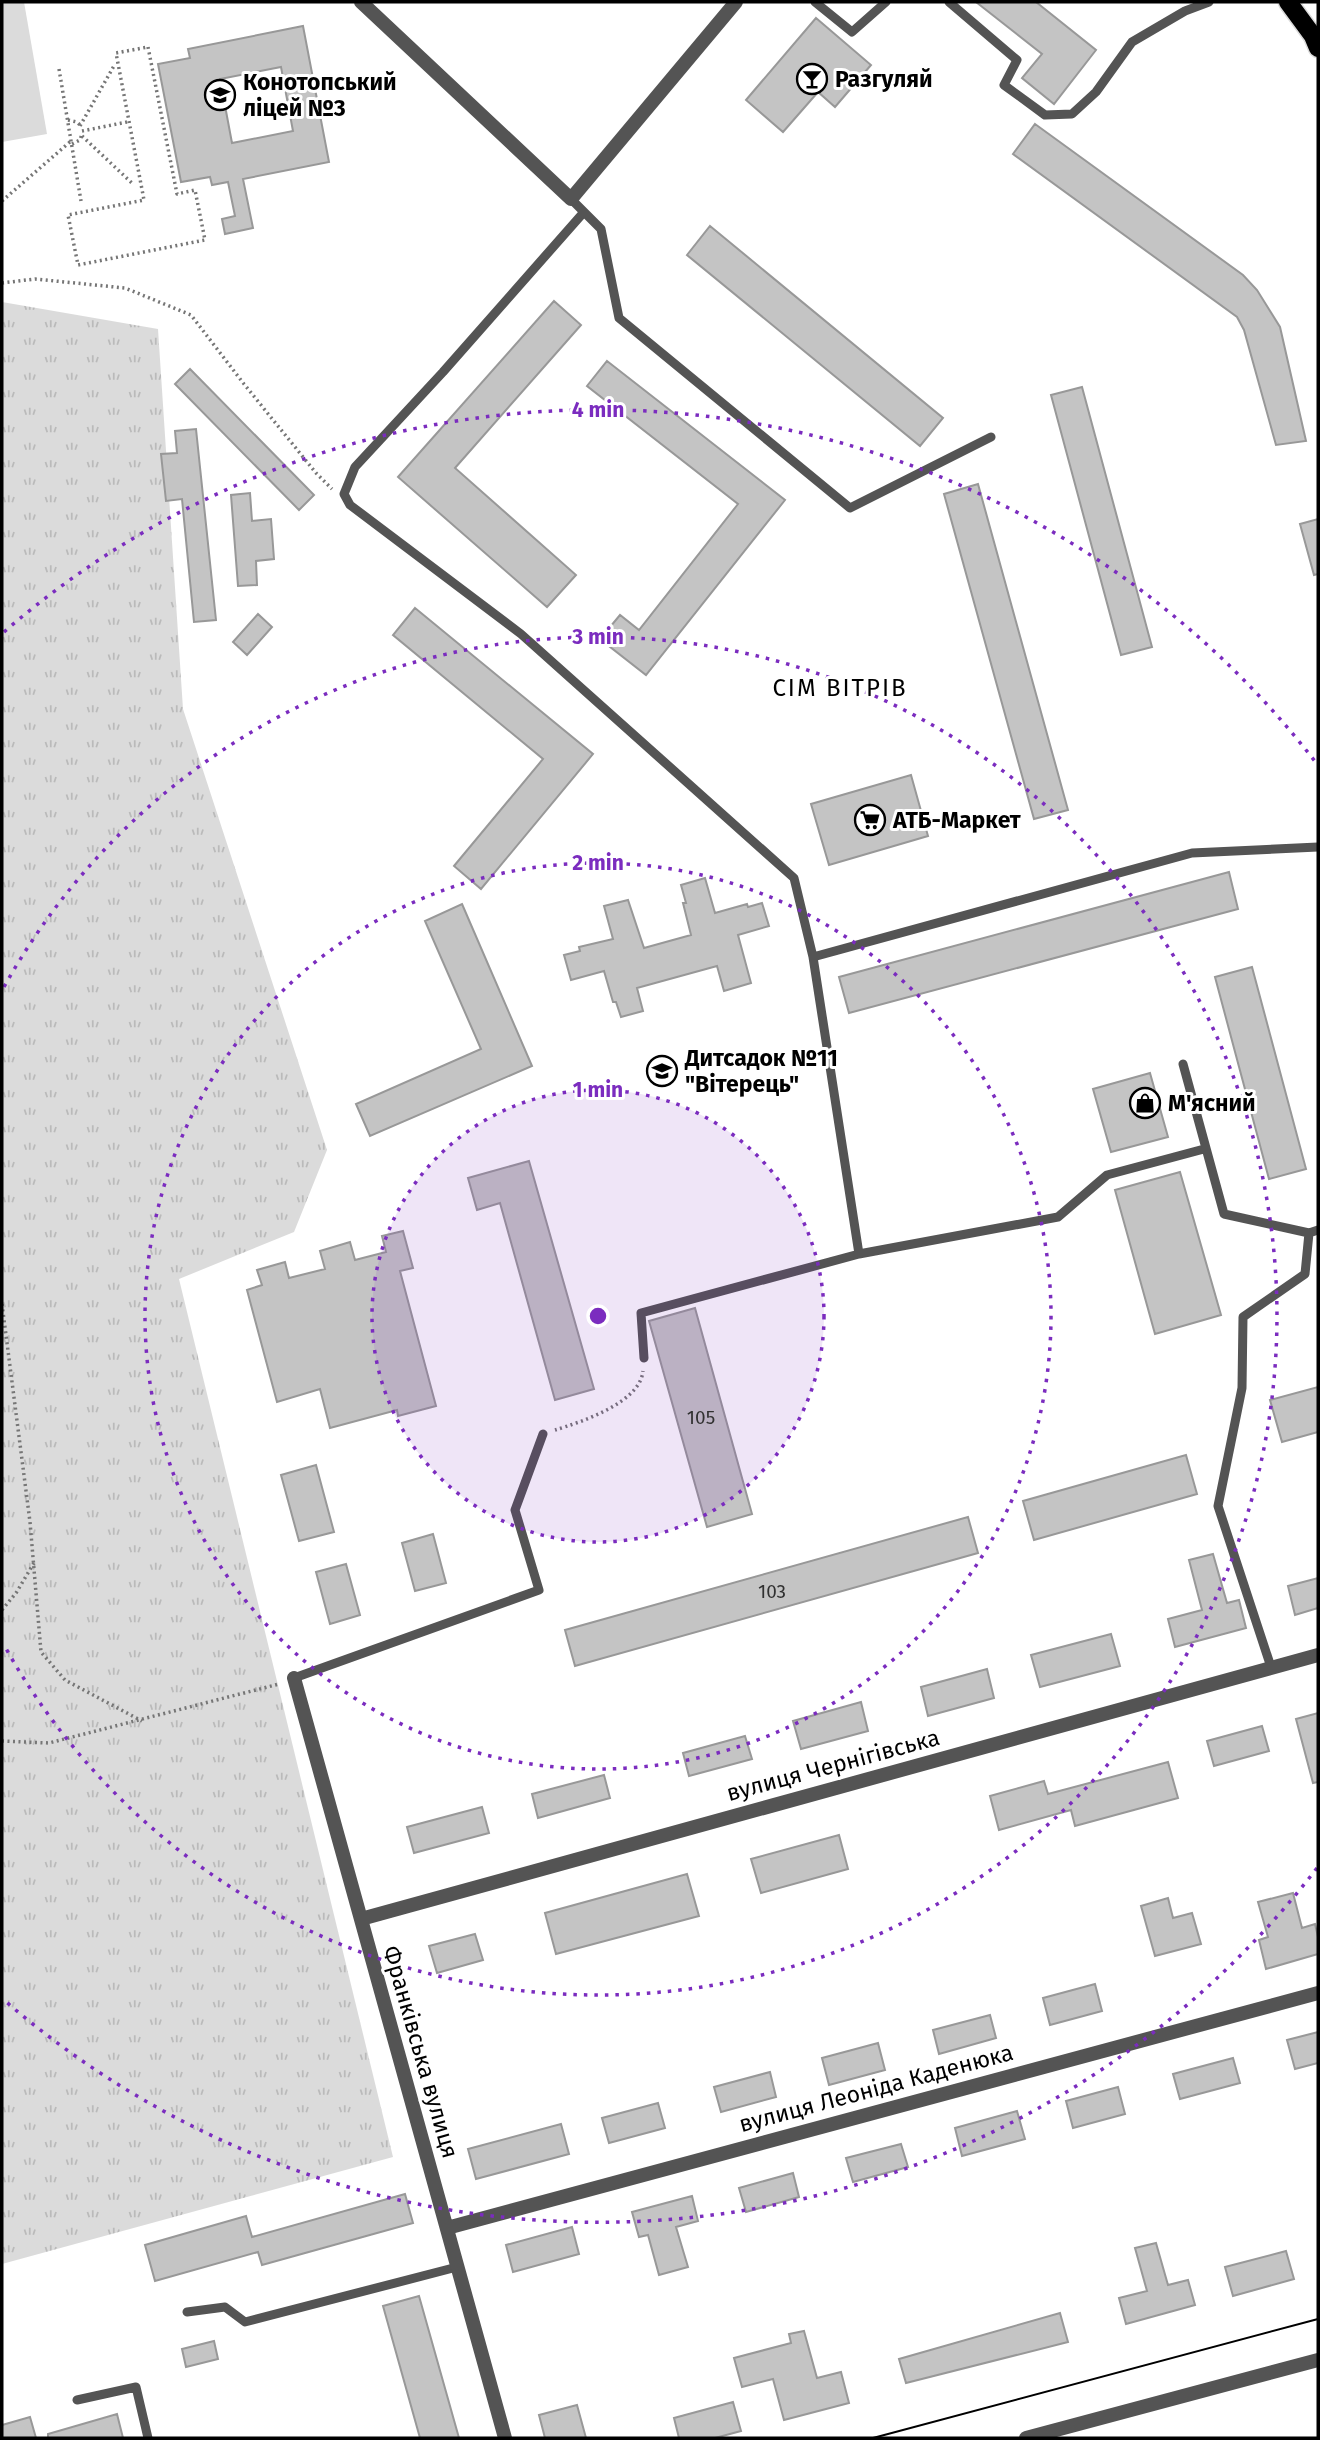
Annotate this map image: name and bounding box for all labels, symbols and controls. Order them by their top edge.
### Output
bar icon: Разгуляй [795,62,829,96]
place label: Разгуляй [835,65,933,93]
place label: Конотопський ліцей №3 [243,68,397,122]
school or university icon: Конотопський ліцей №3 [203,78,237,112]
text: 4 min [572,397,624,423]
text: 3 min [571,624,624,650]
district label: СІМ ВІТРІВ [772,674,908,702]
supermarket icon: АТБ-Маркет [853,803,887,837]
place label: АТБ-Маркет [892,806,1021,834]
text: 2 min [572,850,624,876]
place label: Дитсадок №11 "Вітерець" [684,1044,838,1098]
school or university icon: Дитсадок №11 "Вітерець" [645,1054,679,1088]
text: 1 min [573,1077,623,1103]
shop icon: М'ясний [1128,1086,1162,1120]
place label: М'ясний [1168,1089,1256,1117]
centre of rings [586,1304,610,1328]
house number: 105 [687,1406,715,1429]
house number: 103 [758,1580,786,1603]
street label: вулиця Чернігівська [723,1723,943,1807]
street label: Франківська вулиця [377,1943,465,2161]
street label: вулиця Леоніда Каденюка [736,2038,1016,2138]

